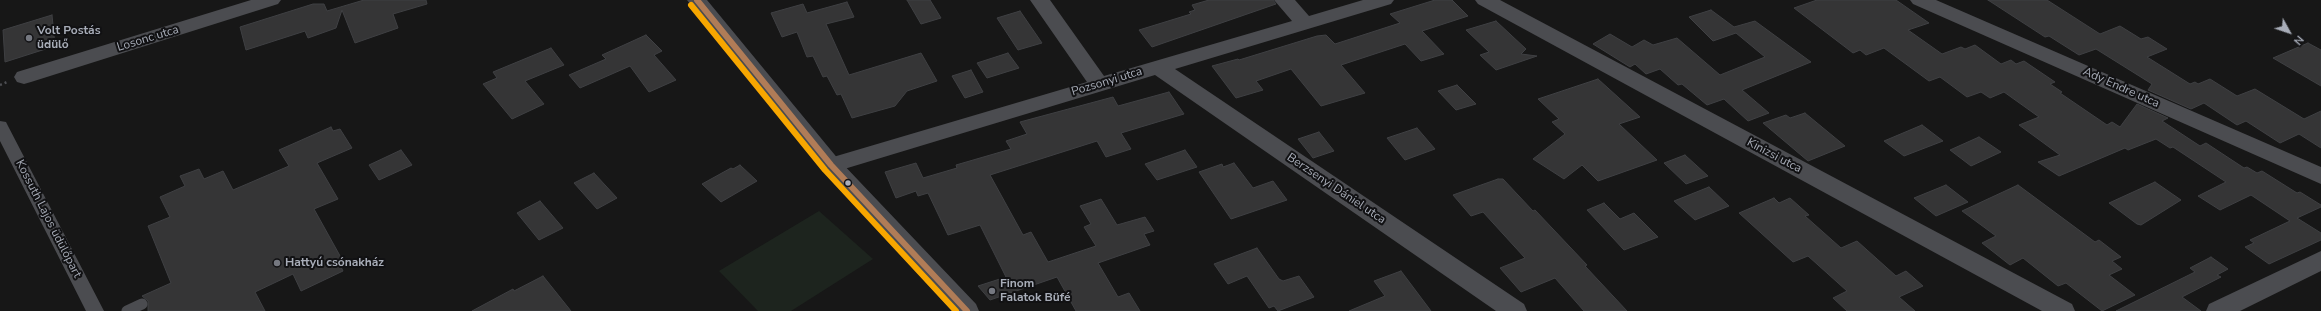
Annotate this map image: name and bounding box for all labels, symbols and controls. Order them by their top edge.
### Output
north arrow [2269,12,2309,52]
street label: Losonc utca [115,23,181,55]
place label: Volt Postás üdülő [37,24,100,52]
text: N [2290,32,2307,48]
marker: Volt Postás üdülő [24,33,34,43]
street label: Pozsonyi utca [1070,64,1144,100]
street label: Ady Endre utca [2081,65,2161,111]
street label: Kinizsi utca [1744,136,1804,176]
street label: Berzsenyi Dániel utca [1284,151,1388,227]
street label: Kossuth Lajos üdülőpart [12,158,84,280]
unlabelled marker [843,178,853,188]
place label: Hattyú csónakház [285,256,384,270]
marker: Hattyú csónakház [272,258,282,268]
place label: Finom Falatok Büfé [1000,277,1071,305]
marker: Finom Falatok Büfé [987,286,997,296]

